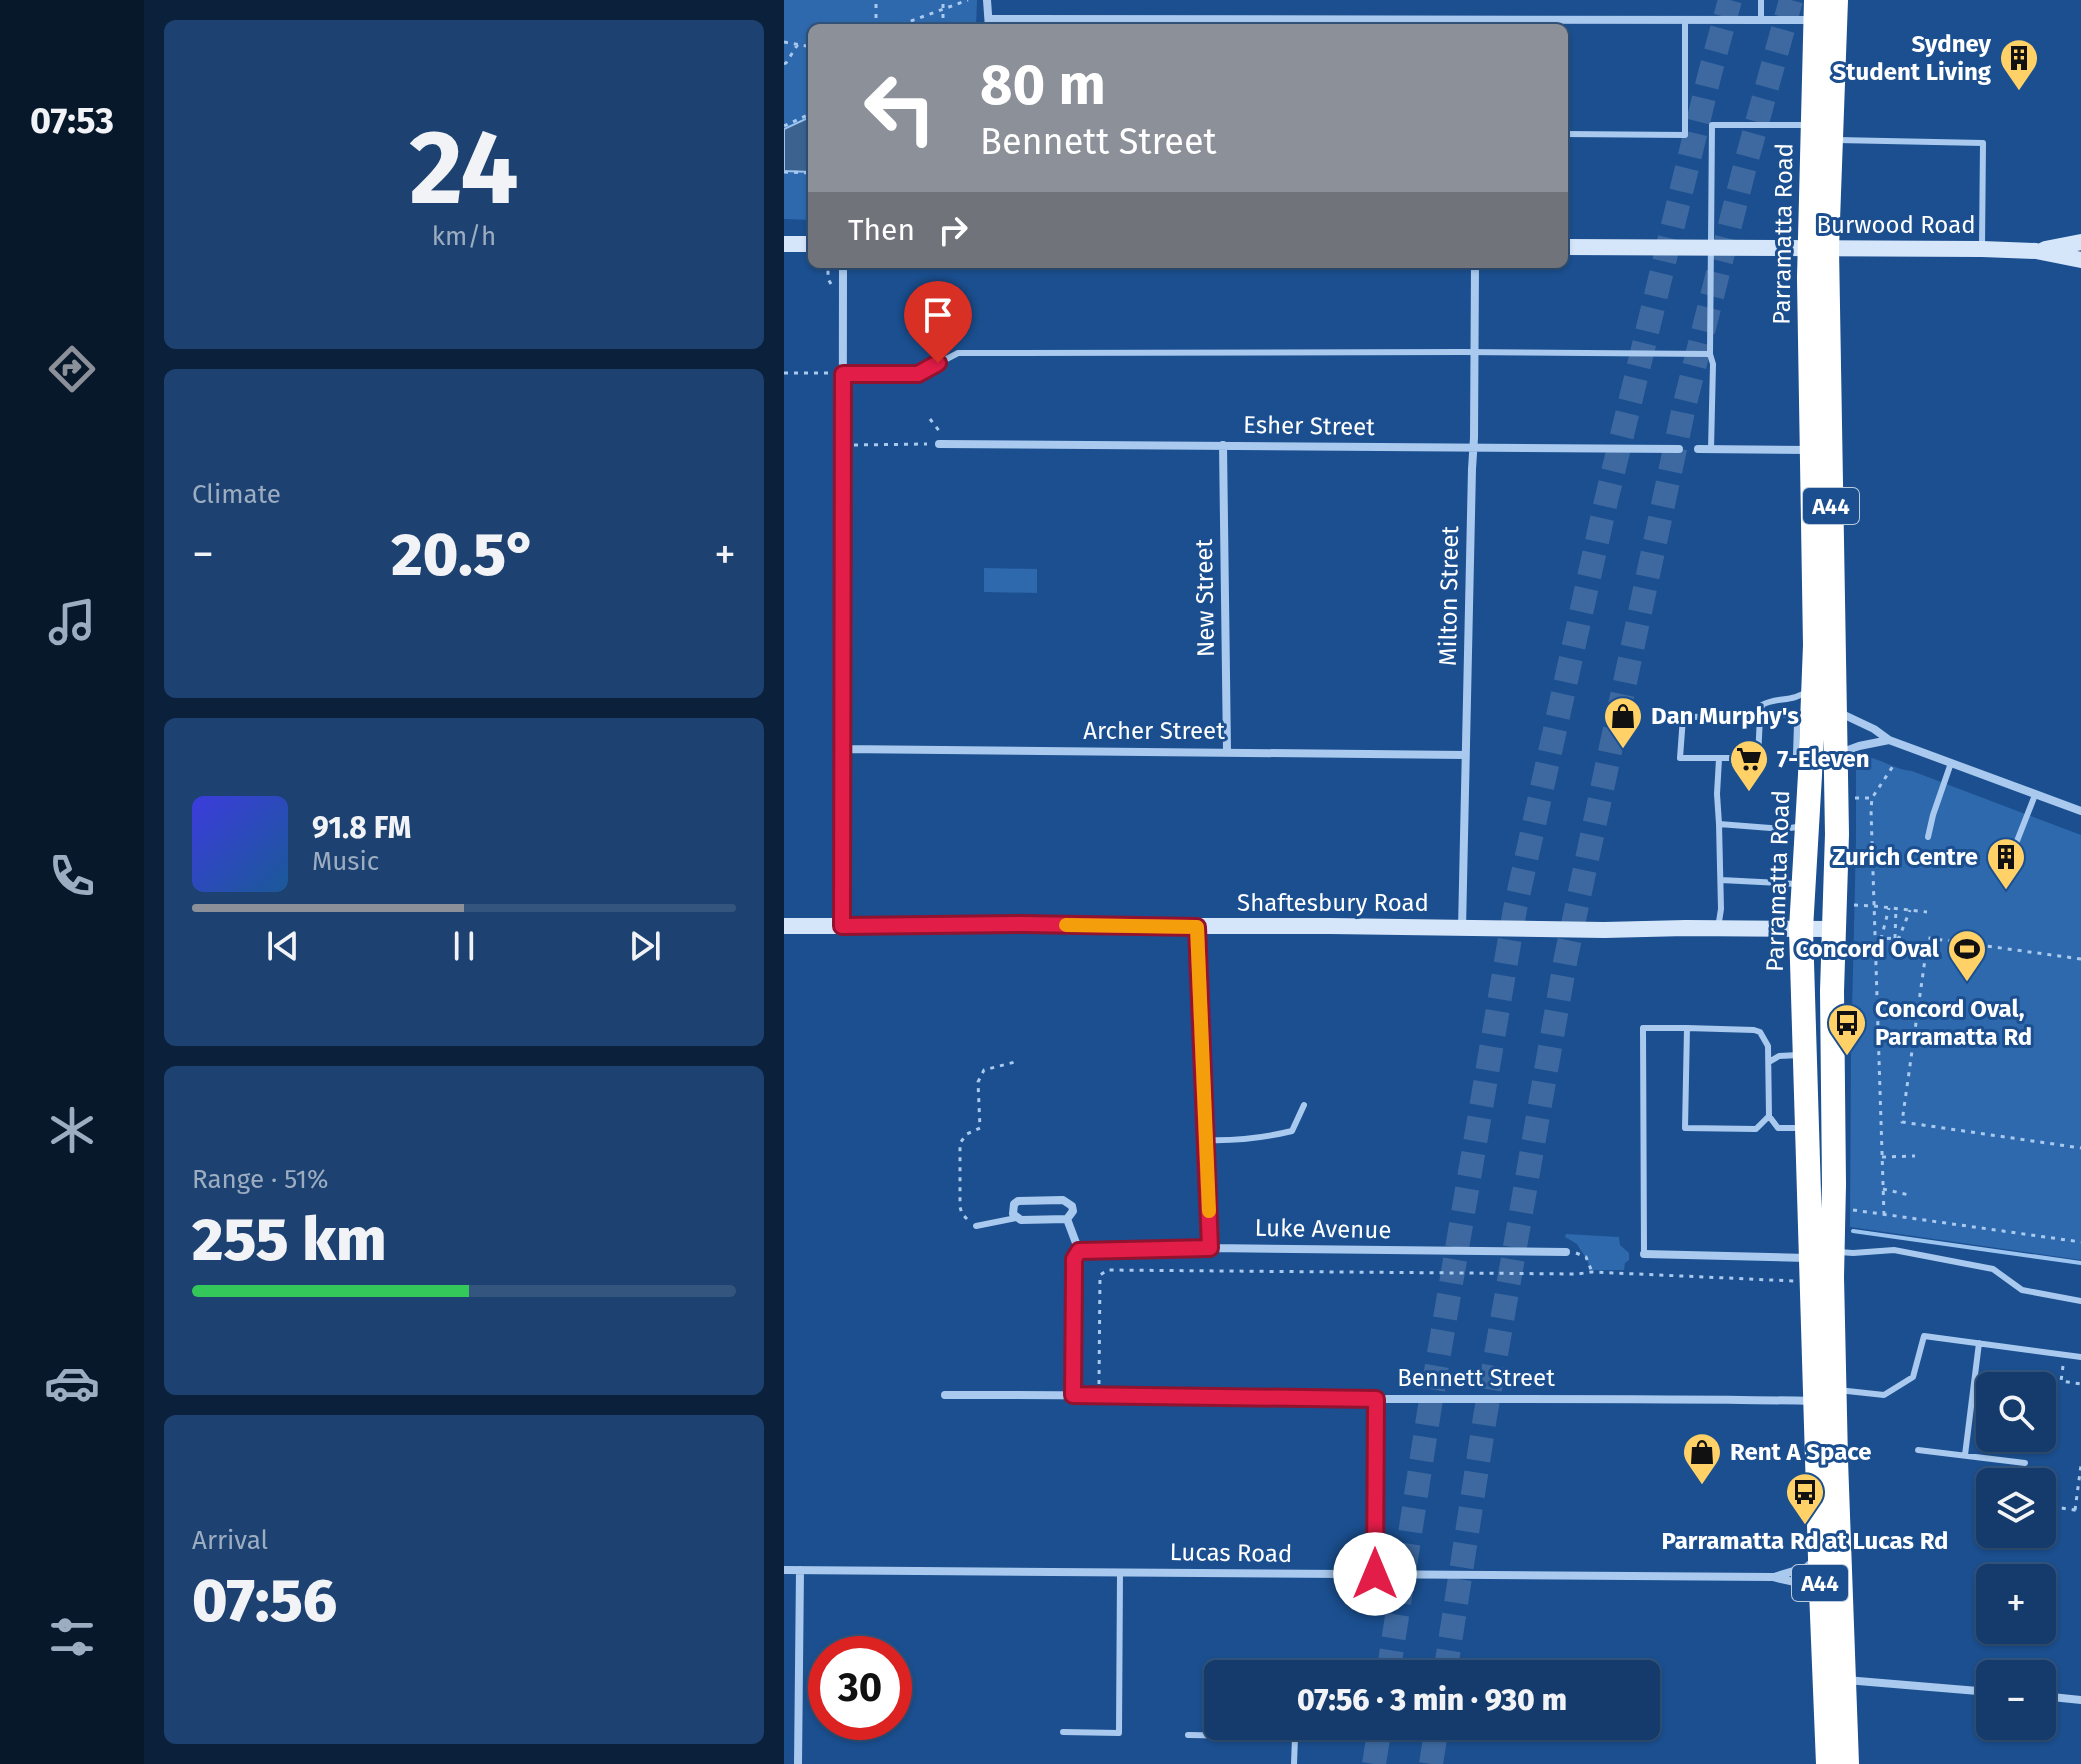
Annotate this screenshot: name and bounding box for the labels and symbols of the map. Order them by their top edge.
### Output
place label: Sydney Student Living [1833,30,1992,86]
building icon: Sydney Student Living [1998,37,2040,92]
street label: Parramatta Road [1767,143,1799,325]
street label: Burwood Road [1816,211,1976,239]
pin [904,281,972,363]
street label: Esher Street [1243,411,1375,441]
road number: A44 [1803,488,1859,524]
street label: Milton Street [1434,525,1464,666]
street label: New Street [1190,538,1220,657]
shop icon: Dan Murphy's [1602,695,1644,750]
place label: Dan Murphy's [1651,702,1799,730]
street label: Archer Street [1083,717,1225,745]
supermarket icon: 7-Eleven [1728,738,1770,793]
place label: 7-Eleven [1777,745,1870,773]
street label: Parramatta Road [1761,790,1795,972]
building icon: Zurich Centre [1985,836,2027,891]
place label: Zurich Centre [1832,843,1978,871]
street label: Shaftesbury Road [1237,889,1429,917]
sports icon: Concord Oval [1946,928,1988,983]
place label: Concord Oval [1795,935,1940,963]
place label: Concord Oval, Parramatta Rd [1875,995,2032,1051]
bus stop icon: Concord Oval, Parramatta Rd [1826,1002,1868,1057]
street label: Luke Avenue [1254,1214,1392,1244]
street label: Bennett Street [1397,1364,1555,1392]
shop icon: Rent A Space [1681,1431,1723,1486]
place label: Rent A Space [1730,1438,1872,1466]
bus stop icon: Parramatta Rd at Lucas Rd [1784,1471,1826,1526]
place label: Parramatta Rd at Lucas Rd [1662,1527,1949,1555]
position arrow [1333,1532,1417,1616]
street label: Lucas Road [1169,1538,1293,1568]
road number: A44 [1792,1565,1848,1601]
speed limit sign: 30 [808,1636,912,1740]

